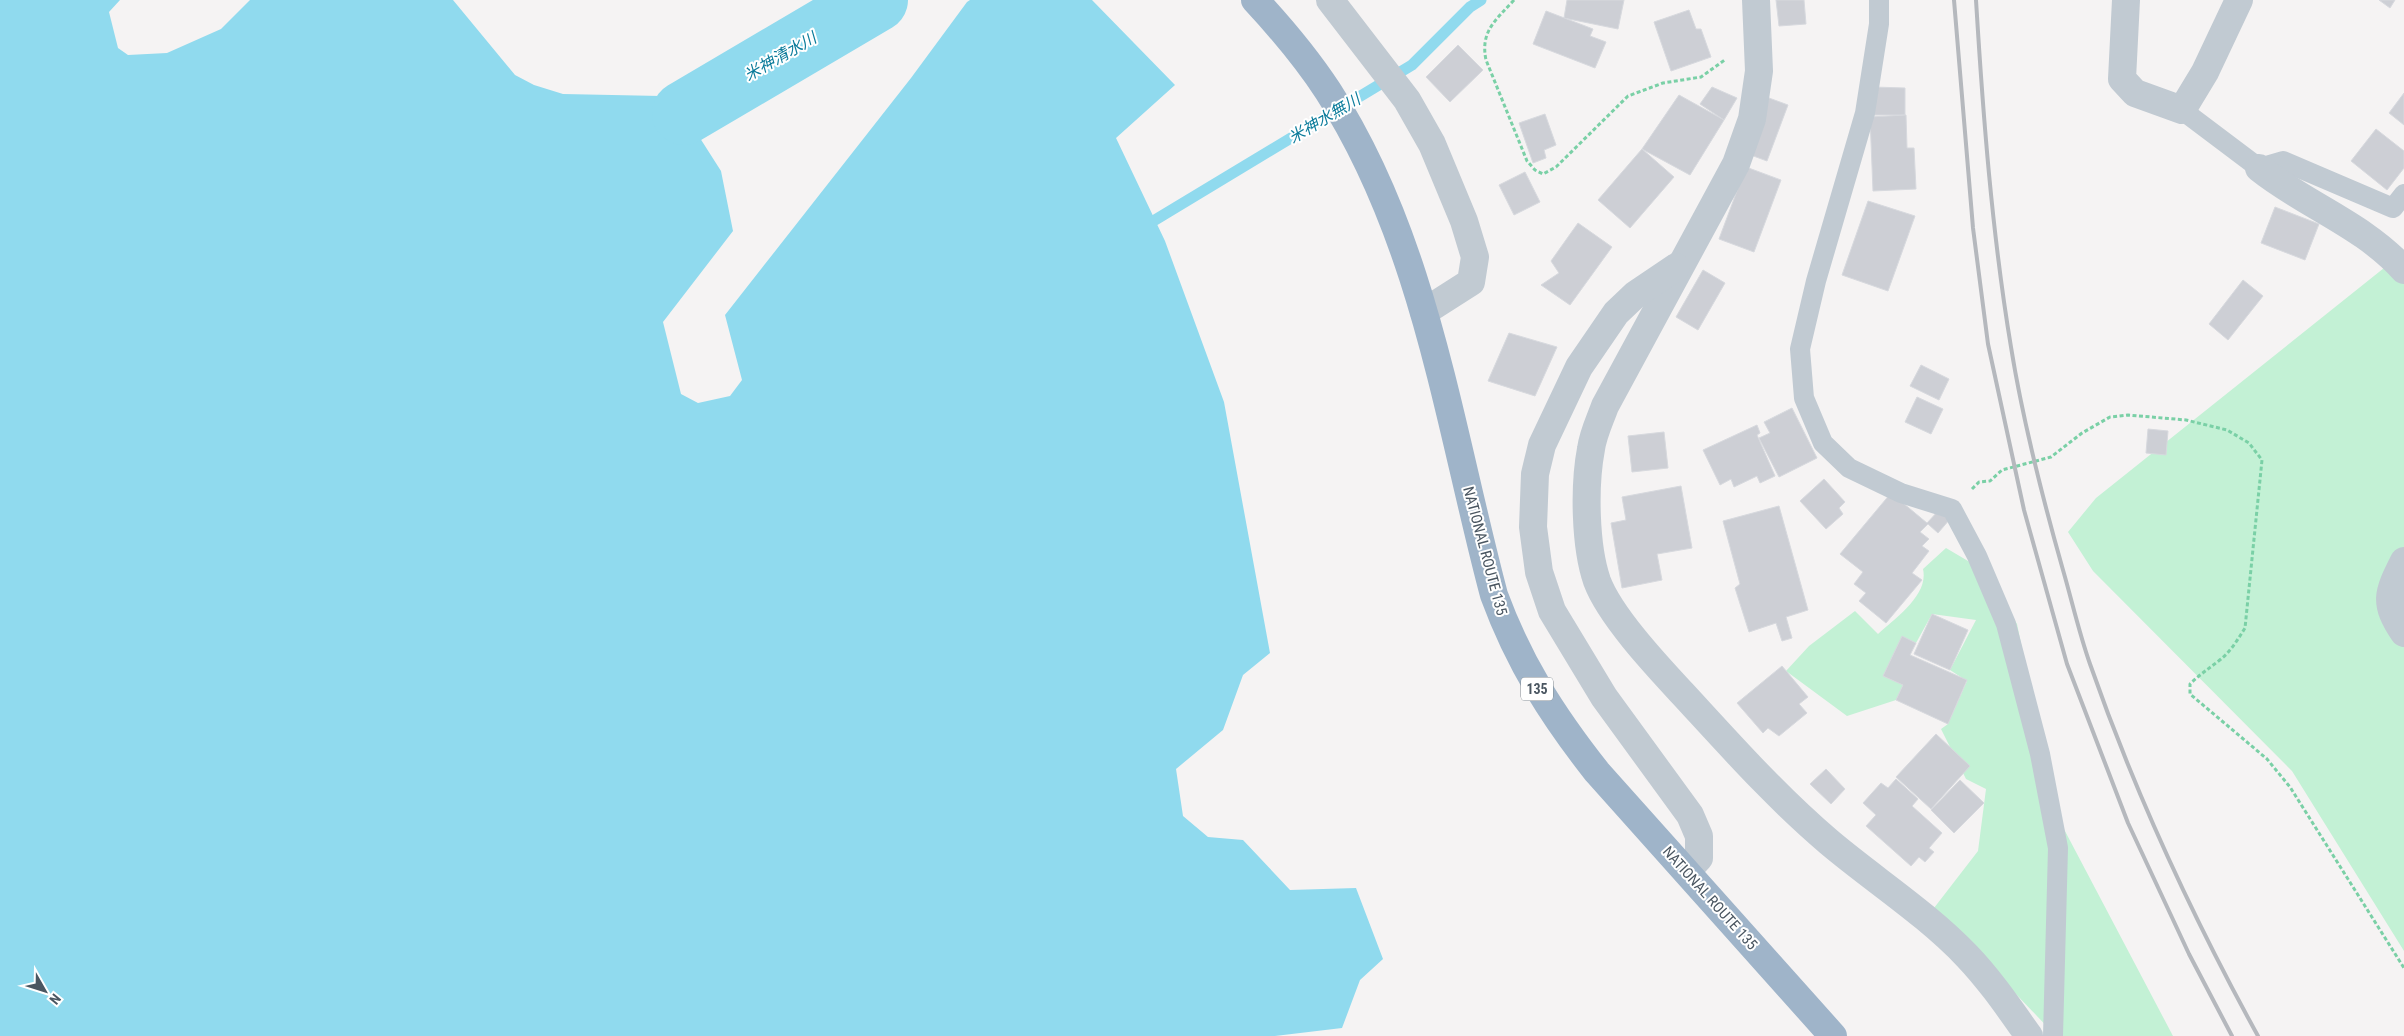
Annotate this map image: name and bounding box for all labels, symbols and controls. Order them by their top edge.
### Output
water label: 米神清水川 [741,27,821,85]
water label: 米神水無川 [1285,89,1365,147]
street label: NATIONAL ROUTE 135 [1459,485,1511,617]
road number: 135 [1521,678,1553,701]
street label: NATIONAL ROUTE 135 [1659,843,1761,953]
north arrow [20,966,70,1016]
text: N [46,991,64,1008]

